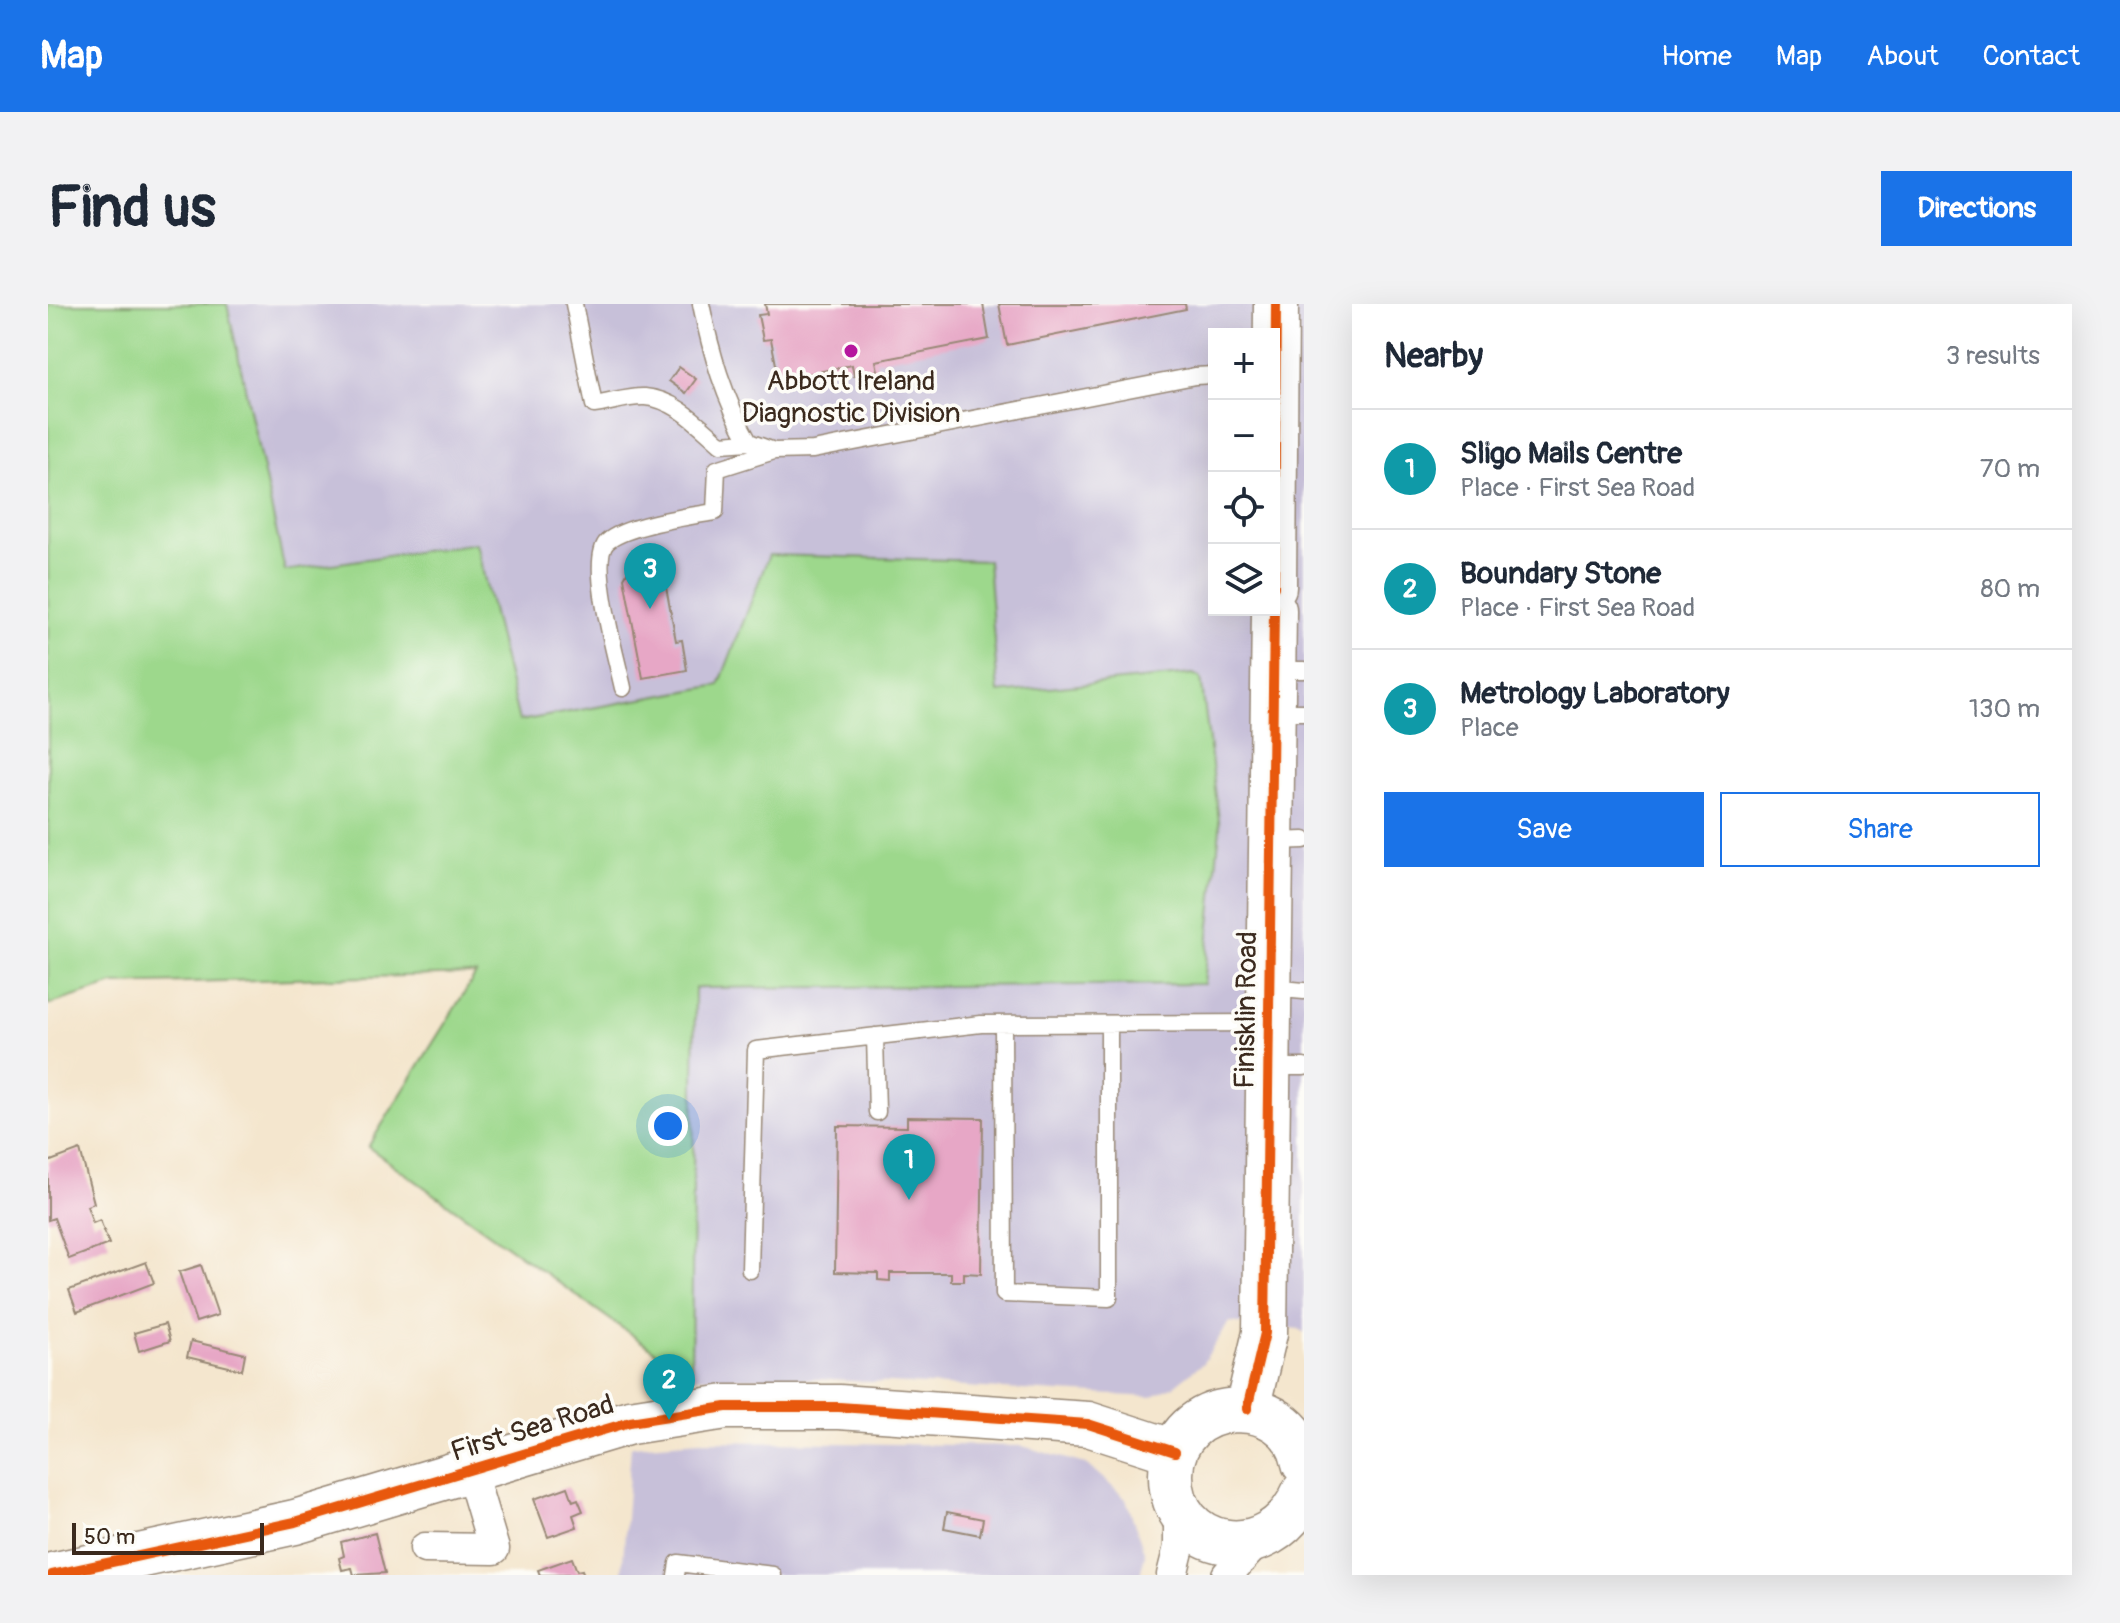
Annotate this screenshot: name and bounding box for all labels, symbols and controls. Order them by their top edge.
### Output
text: Map [40,32,103,80]
text: Home [1661,39,1732,74]
text: Map [1776,39,1822,74]
text: About [1866,39,1939,74]
text: Contact [1983,39,2080,74]
button: Directions [1881,171,2072,246]
text: Find us [48,174,216,243]
map controls [1208,328,1280,616]
button: + [1208,328,1280,400]
text: Nearby [1384,335,1483,378]
text: 3 results [1946,340,2040,372]
marker: Abbott Ireland Diagnostic Division [842,342,860,360]
place label: Abbott Ireland Diagnostic Division [741,364,961,431]
button: − [1208,400,1280,472]
text: Sligo Mails Centre [1460,435,1682,472]
text: 1 [1405,453,1415,485]
text: 70 m [1980,453,2040,485]
button: locate [1208,472,1280,544]
text: Place · First Sea Road [1460,472,1695,504]
pin: 3 [624,543,676,609]
button: layers [1208,544,1280,616]
text: Boundary Stone [1460,555,1661,592]
text: 2 [1403,573,1417,605]
text: 80 m [1980,573,2040,605]
text: Place · First Sea Road [1460,592,1695,624]
text: Metrology Laboratory [1460,675,1730,712]
text: 3 [1403,693,1417,725]
text: 130 m [1969,693,2040,725]
text: Place [1460,712,1519,744]
button: Save [1384,792,1704,867]
button: Share [1720,792,2040,867]
street label: Finisklin Road [1228,931,1265,1089]
your location [648,1106,688,1146]
pin: 1 [883,1134,935,1200]
pin: 2 [643,1354,695,1420]
street label: First Sea Road [447,1387,618,1470]
scale bar [72,1519,264,1555]
text: 50 m [84,1523,135,1551]

